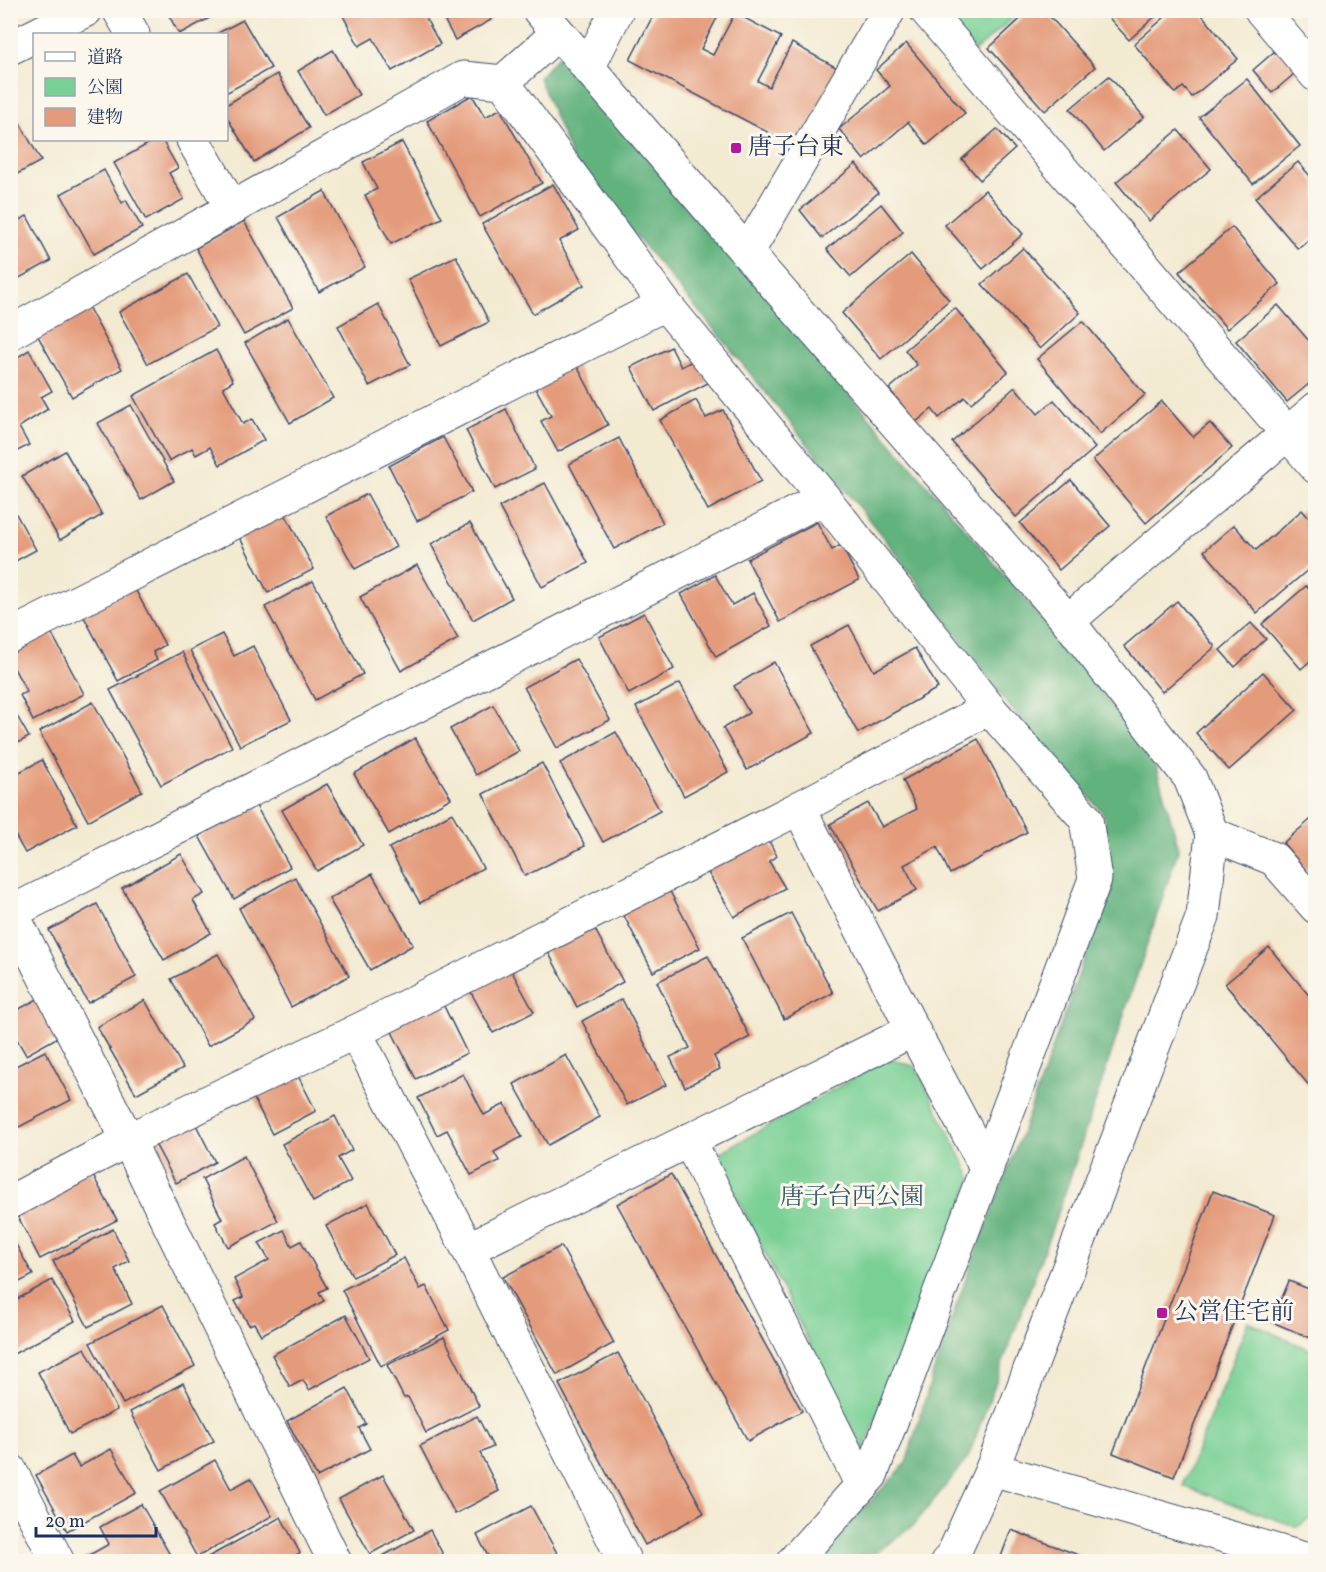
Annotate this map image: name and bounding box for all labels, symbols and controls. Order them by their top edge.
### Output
legend [33,33,228,141]
text: 道路 [87,46,123,71]
text: 公園 [87,76,123,101]
text: 建物 [87,106,123,131]
place label: 唐子台東 [748,131,844,165]
marker: 唐子台東 [729,141,743,155]
park label: 唐子台西公園 [780,1181,924,1215]
place label: 公営住宅前 [1174,1296,1294,1330]
marker: 公営住宅前 [1155,1306,1169,1320]
scale bar [36,1500,156,1538]
text: 20 m [45,1510,85,1535]

